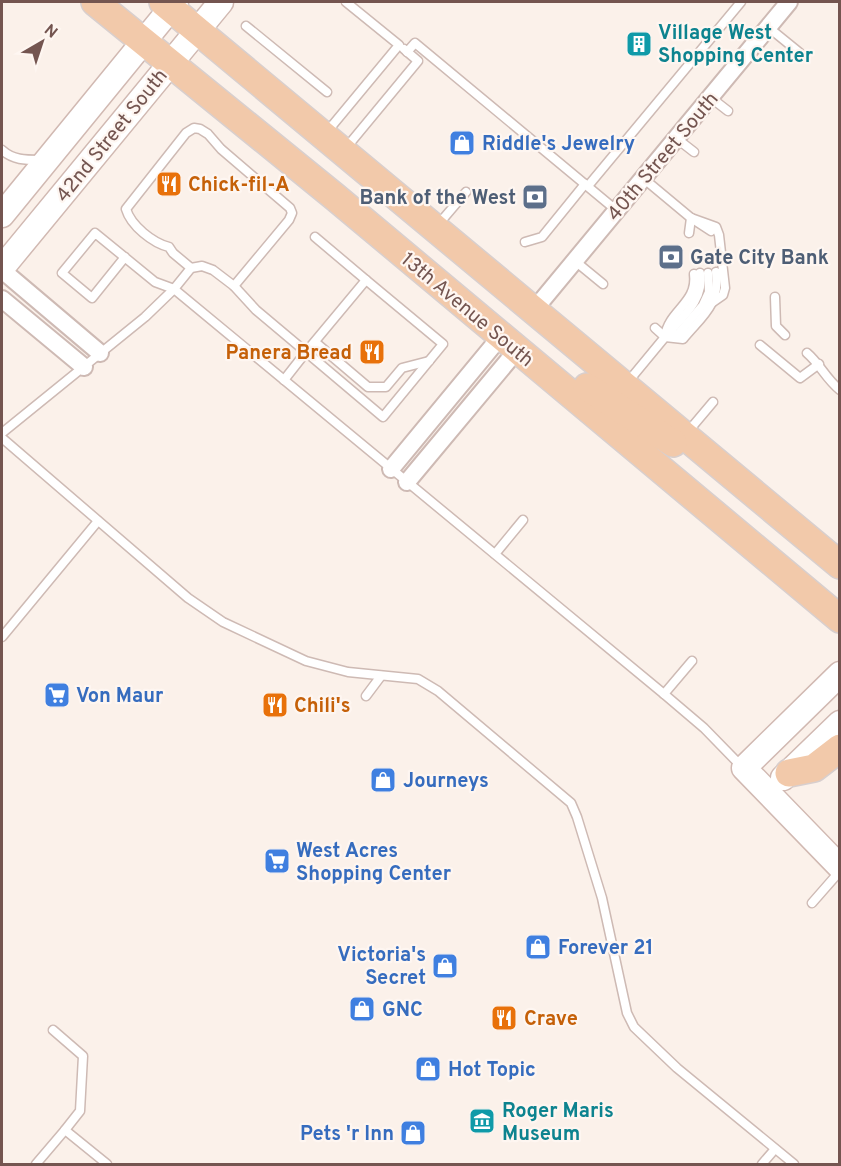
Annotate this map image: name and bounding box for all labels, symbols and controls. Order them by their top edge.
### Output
north arrow [12,12,72,72]
text: N [39,21,61,43]
place label: Village West Shopping Center [658,21,814,70]
building icon: Village West Shopping Center [624,29,654,59]
street label: 42nd Street South [51,64,174,208]
street label: 40th Street South [602,87,725,227]
shop icon: Riddle's Jewelry [447,128,477,158]
place label: Riddle's Jewelry [482,132,635,158]
restaurant icon: Chick-fil-A [154,169,184,199]
place label: Chick-fil-A [188,173,290,199]
bank icon: Bank of the West [520,182,550,212]
place label: Bank of the West [359,186,516,212]
bank icon: Gate City Bank [656,242,686,272]
place label: Gate City Bank [690,246,829,272]
street label: 13th Avenue South [395,247,538,374]
restaurant icon: Panera Bread [357,337,387,367]
place label: Panera Bread [226,341,352,367]
supermarket icon: Von Maur [42,680,72,710]
place label: Von Maur [76,684,164,710]
restaurant icon: Chili's [260,690,290,720]
place label: Chili's [294,694,351,720]
shop icon: Journeys [368,765,398,795]
place label: Journeys [403,769,489,795]
place label: West Acres Shopping Center [296,839,452,888]
supermarket icon: West Acres Shopping Center [262,846,292,876]
shop icon: Forever 21 [523,932,553,962]
place label: Forever 21 [558,936,653,962]
place label: Victoria's Secret [337,943,426,992]
shop icon: Victoria's Secret [430,951,460,981]
shop icon: GNC [347,994,377,1024]
place label: GNC [382,998,423,1024]
restaurant icon: Crave [489,1003,519,1033]
place label: Crave [524,1007,578,1033]
shop icon: Hot Topic [413,1054,443,1084]
place label: Hot Topic [448,1058,536,1084]
place label: Roger Maris Museum [502,1099,614,1148]
museum icon: Roger Maris Museum [467,1106,497,1136]
shop icon: Pets 'r Inn [398,1118,428,1148]
place label: Pets 'r Inn [300,1122,394,1148]

